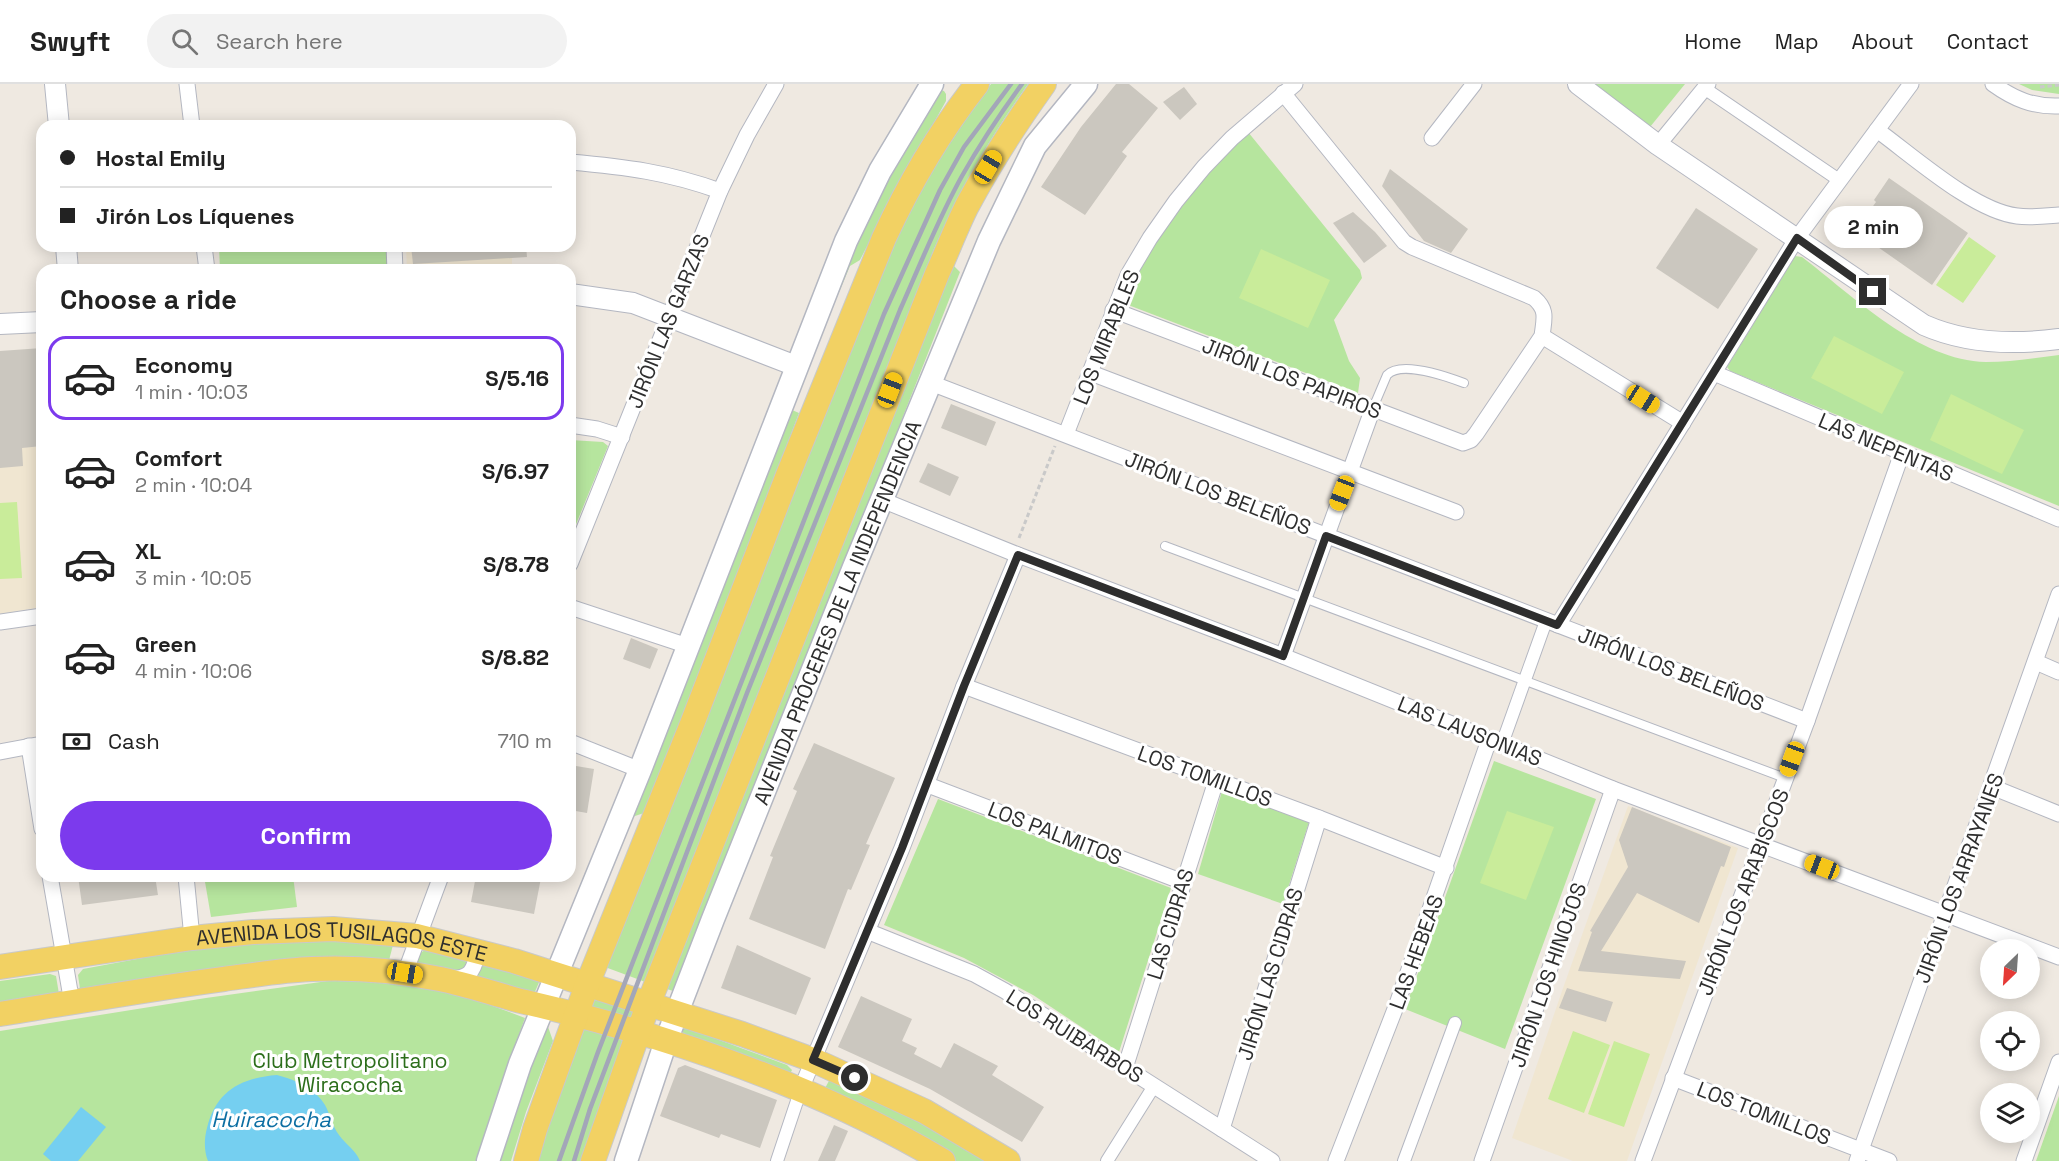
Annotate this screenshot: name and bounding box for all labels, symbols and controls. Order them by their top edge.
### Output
search box [147,14,567,68]
text: Swyft [30,23,111,59]
icon: search [168,25,201,58]
text: Search here [216,27,343,55]
text: Home [1684,28,1742,55]
text: Map [1775,28,1819,55]
text: About [1852,28,1914,55]
text: Contact [1947,28,2029,55]
text: Hostal Emily [96,144,226,172]
car [971,147,1005,187]
text: Jirón Los Líquenes [96,202,295,230]
callout: 2 min [1824,205,1922,247]
text: 2 min [1848,214,1899,240]
street label: JIRÓN LAS GARZAS [621,230,715,412]
street label: LOS MIRABLES [1067,266,1145,408]
route end [1859,278,1886,305]
text: Choose a ride [60,282,237,317]
street label: JIRÓN LOS PAPIROS [1198,331,1386,425]
icon: car [63,351,117,405]
text: Economy [135,351,233,379]
text: S/5.16 [485,364,549,392]
car [875,370,905,410]
text: 1 min · 10:03 [135,379,248,405]
car [1623,382,1663,416]
street label: LAS NEPENTAS [1815,406,1957,488]
street label: AVENIDA PRÓCERES DE LA INDEPENDENCIA [747,416,927,808]
icon: car [63,444,117,498]
text: Comfort [135,444,223,472]
street label: JIRÓN LOS BELEÑOS [1121,445,1315,541]
text: S/6.97 [482,457,549,485]
text: 2 min · 10:04 [135,472,252,498]
car [1327,473,1357,513]
icon: car [63,537,117,591]
text: XL [135,537,161,565]
text: S/8.78 [483,550,549,578]
text: 3 min · 10:05 [135,565,252,591]
street label: JIRÓN LOS BELEÑOS [1574,621,1768,717]
icon: car [63,630,117,684]
text: Green [135,630,197,658]
text: S/8.82 [481,643,549,671]
text: 4 min · 10:06 [135,658,252,684]
street label: LAS LAUSONIAS [1394,690,1546,772]
icon: cash [60,725,93,758]
text: Cash [108,727,160,755]
text: 710 m [497,728,552,754]
street label: LOS TOMILLOS [1134,739,1276,813]
car [1777,739,1807,779]
street label: JIRÓN LOS ARRAYANES [1908,769,2010,987]
street label: JIRÓN LOS ARABISCOS [1691,785,1795,999]
street label: LOS PALMITOS [984,795,1126,871]
button: Confirm [60,801,552,870]
car [1802,852,1842,882]
street label: LAS CIDRAS [1140,865,1200,983]
street label: JIRÓN LOS HINOJOS [1504,879,1592,1071]
street label: JIRÓN LAS CIDRAS [1231,884,1309,1064]
street label: LAS HEBEAS [1383,891,1449,1013]
street label: AVENIDA LOS TUSILAGOS ESTE [194,915,490,967]
north arrow [1980,939,2040,999]
map controls [1980,939,2040,1143]
car [386,961,424,985]
street label: LOS RUIBARBOS [1001,983,1149,1089]
button: locate [1980,1011,2040,1071]
park label: Club Metropolitano Wiracocha [252,1047,448,1098]
route start [841,1064,868,1091]
street label: LOS TOMILLOS [1693,1075,1835,1151]
button: layers [1980,1083,2040,1143]
water label: Huiracocha [211,1105,331,1133]

